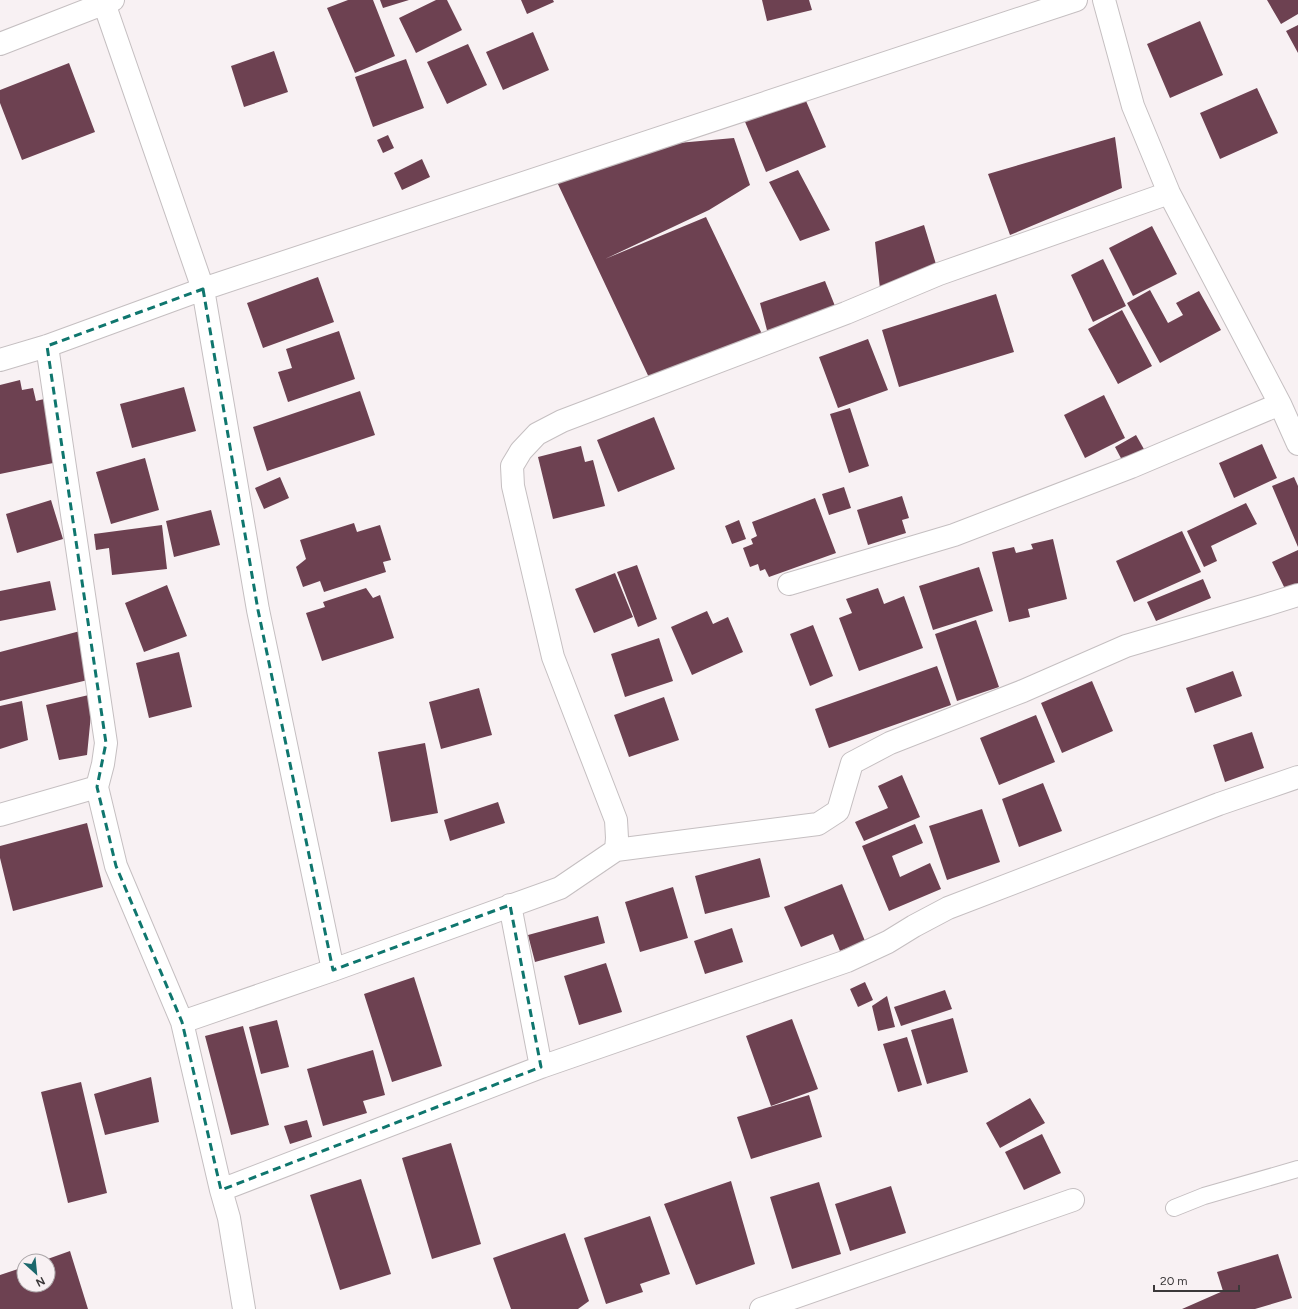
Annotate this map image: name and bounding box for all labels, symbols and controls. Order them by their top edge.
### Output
north arrow [16,1253,56,1293]
scale bar [1154,1267,1239,1293]
text: N [34,1274,47,1289]
text: 20 m [1160,1274,1188,1288]

